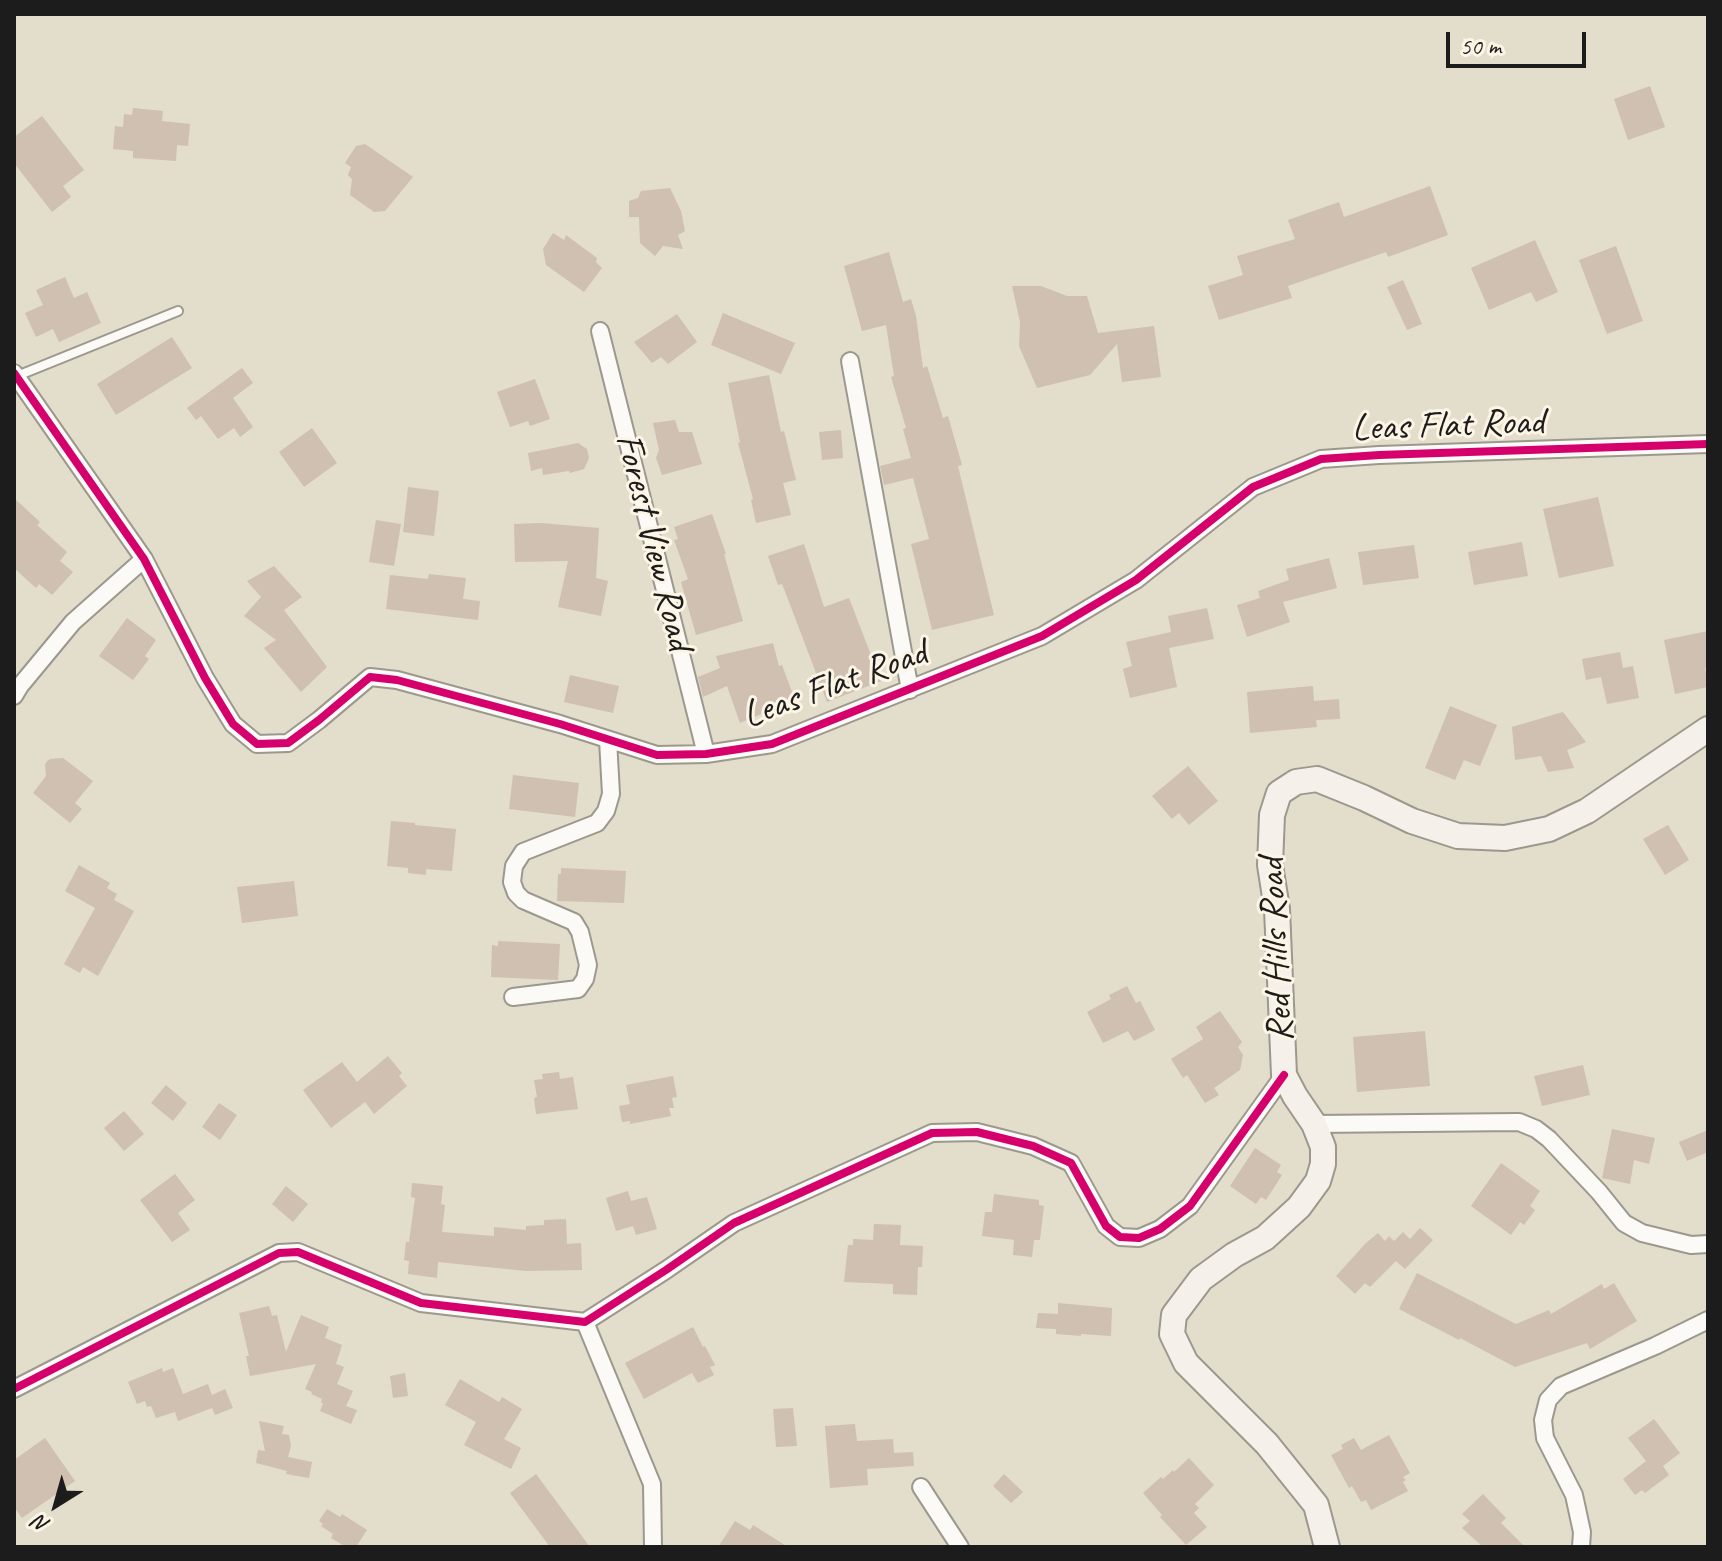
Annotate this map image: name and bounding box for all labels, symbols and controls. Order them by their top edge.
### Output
scale bar [1450,16,1590,66]
text: 50 m [1460,31,1501,61]
street label: Leas Flat Road [1351,400,1545,452]
street label: Forest View Road [604,429,702,655]
street label: Leas Flat Road [737,631,933,739]
street label: Red Hills Road [1249,857,1305,1043]
north arrow [16,1465,96,1545]
text: N [28,1509,55,1539]

